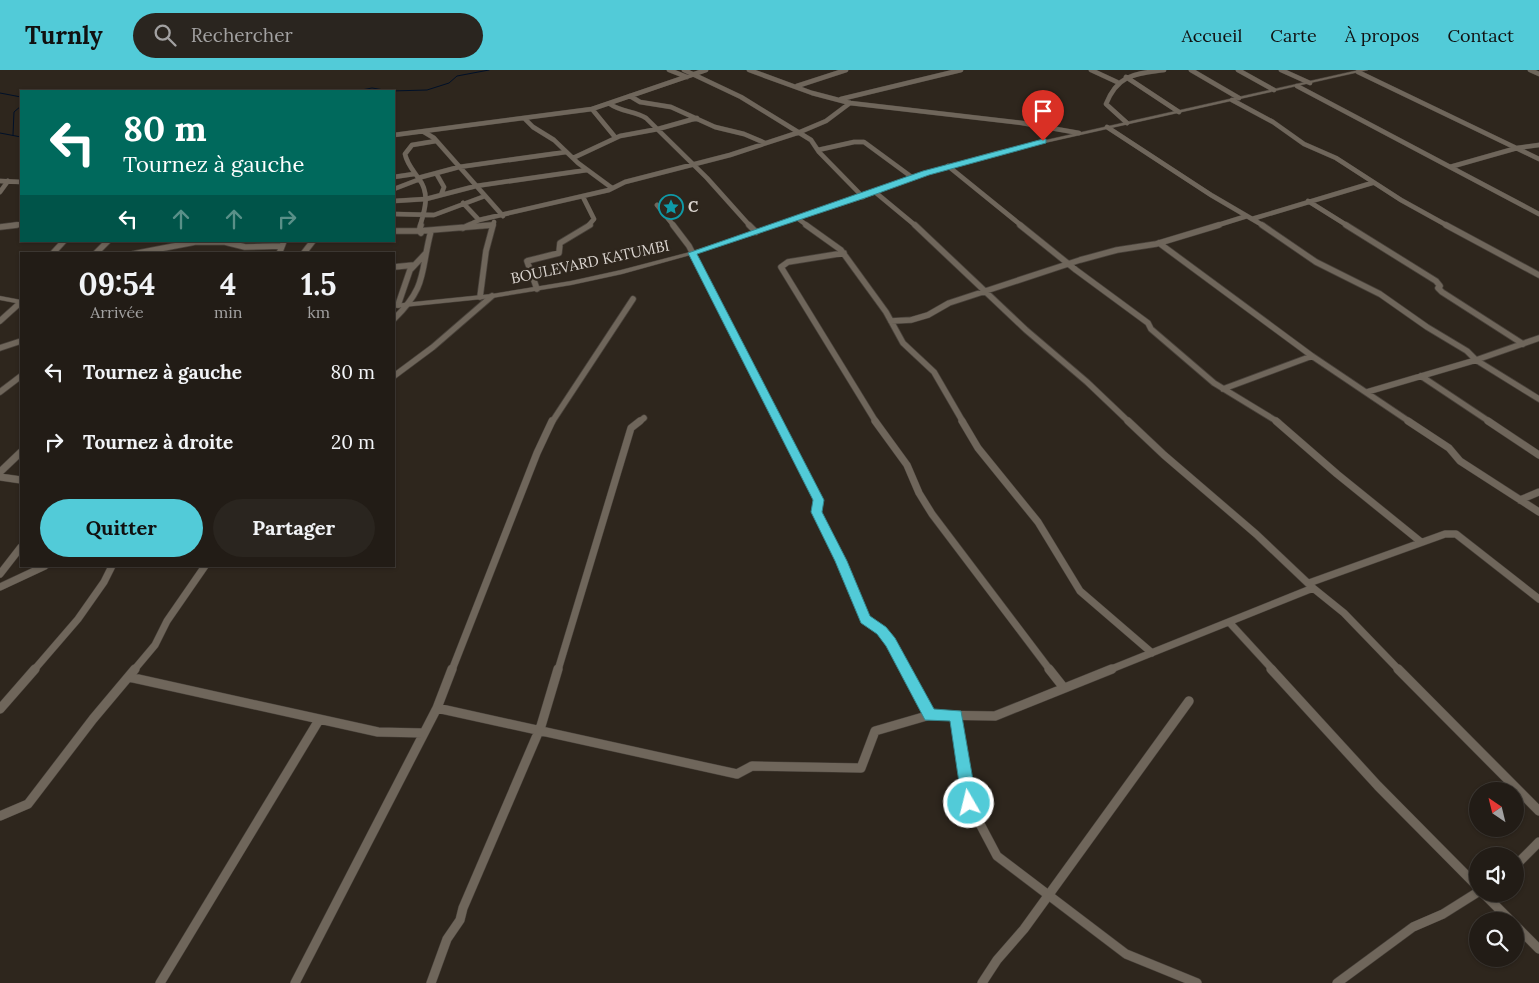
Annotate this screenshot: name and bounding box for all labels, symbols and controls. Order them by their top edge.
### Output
search box [133,13,483,58]
text: Turnly [25,20,103,51]
icon: search [151,21,179,49]
text: Rechercher [191,23,293,47]
text: Accueil [1182,24,1242,47]
text: Carte [1270,24,1317,47]
text: À propos [1345,24,1419,47]
text: Contact [1447,24,1514,47]
pin [1022,90,1064,141]
icon: arrive [1029,97,1057,125]
text: 80 m [123,106,207,151]
icon: left [40,110,105,175]
text: Tournez à gauche [123,150,304,178]
place icon: C [658,194,684,220]
place label: C [688,197,699,216]
icon: left [114,205,142,233]
icon: ahead [167,205,195,233]
icon: ahead [220,205,248,233]
icon: right [273,205,301,233]
street label: BOULEVARD KATUMBI [509,235,671,288]
text: 09:54 [79,265,155,303]
text: 4 [220,265,236,303]
text: 1.5 [301,265,336,303]
text: Arrivée [90,302,144,322]
text: min [214,302,242,322]
text: km [307,302,330,322]
icon: left [40,358,68,386]
text: Tournez à gauche [83,360,242,384]
text: 80 m [331,360,375,384]
icon: right [40,428,68,456]
text: Tournez à droite [83,430,233,454]
text: 20 m [331,430,375,454]
button: Quitter [40,499,203,557]
button: Partager [213,499,375,557]
position arrow [942,776,994,828]
north arrow [1469,782,1524,838]
map controls [1469,782,1524,967]
button: sound [1469,847,1524,902]
button: search [1469,912,1524,967]

